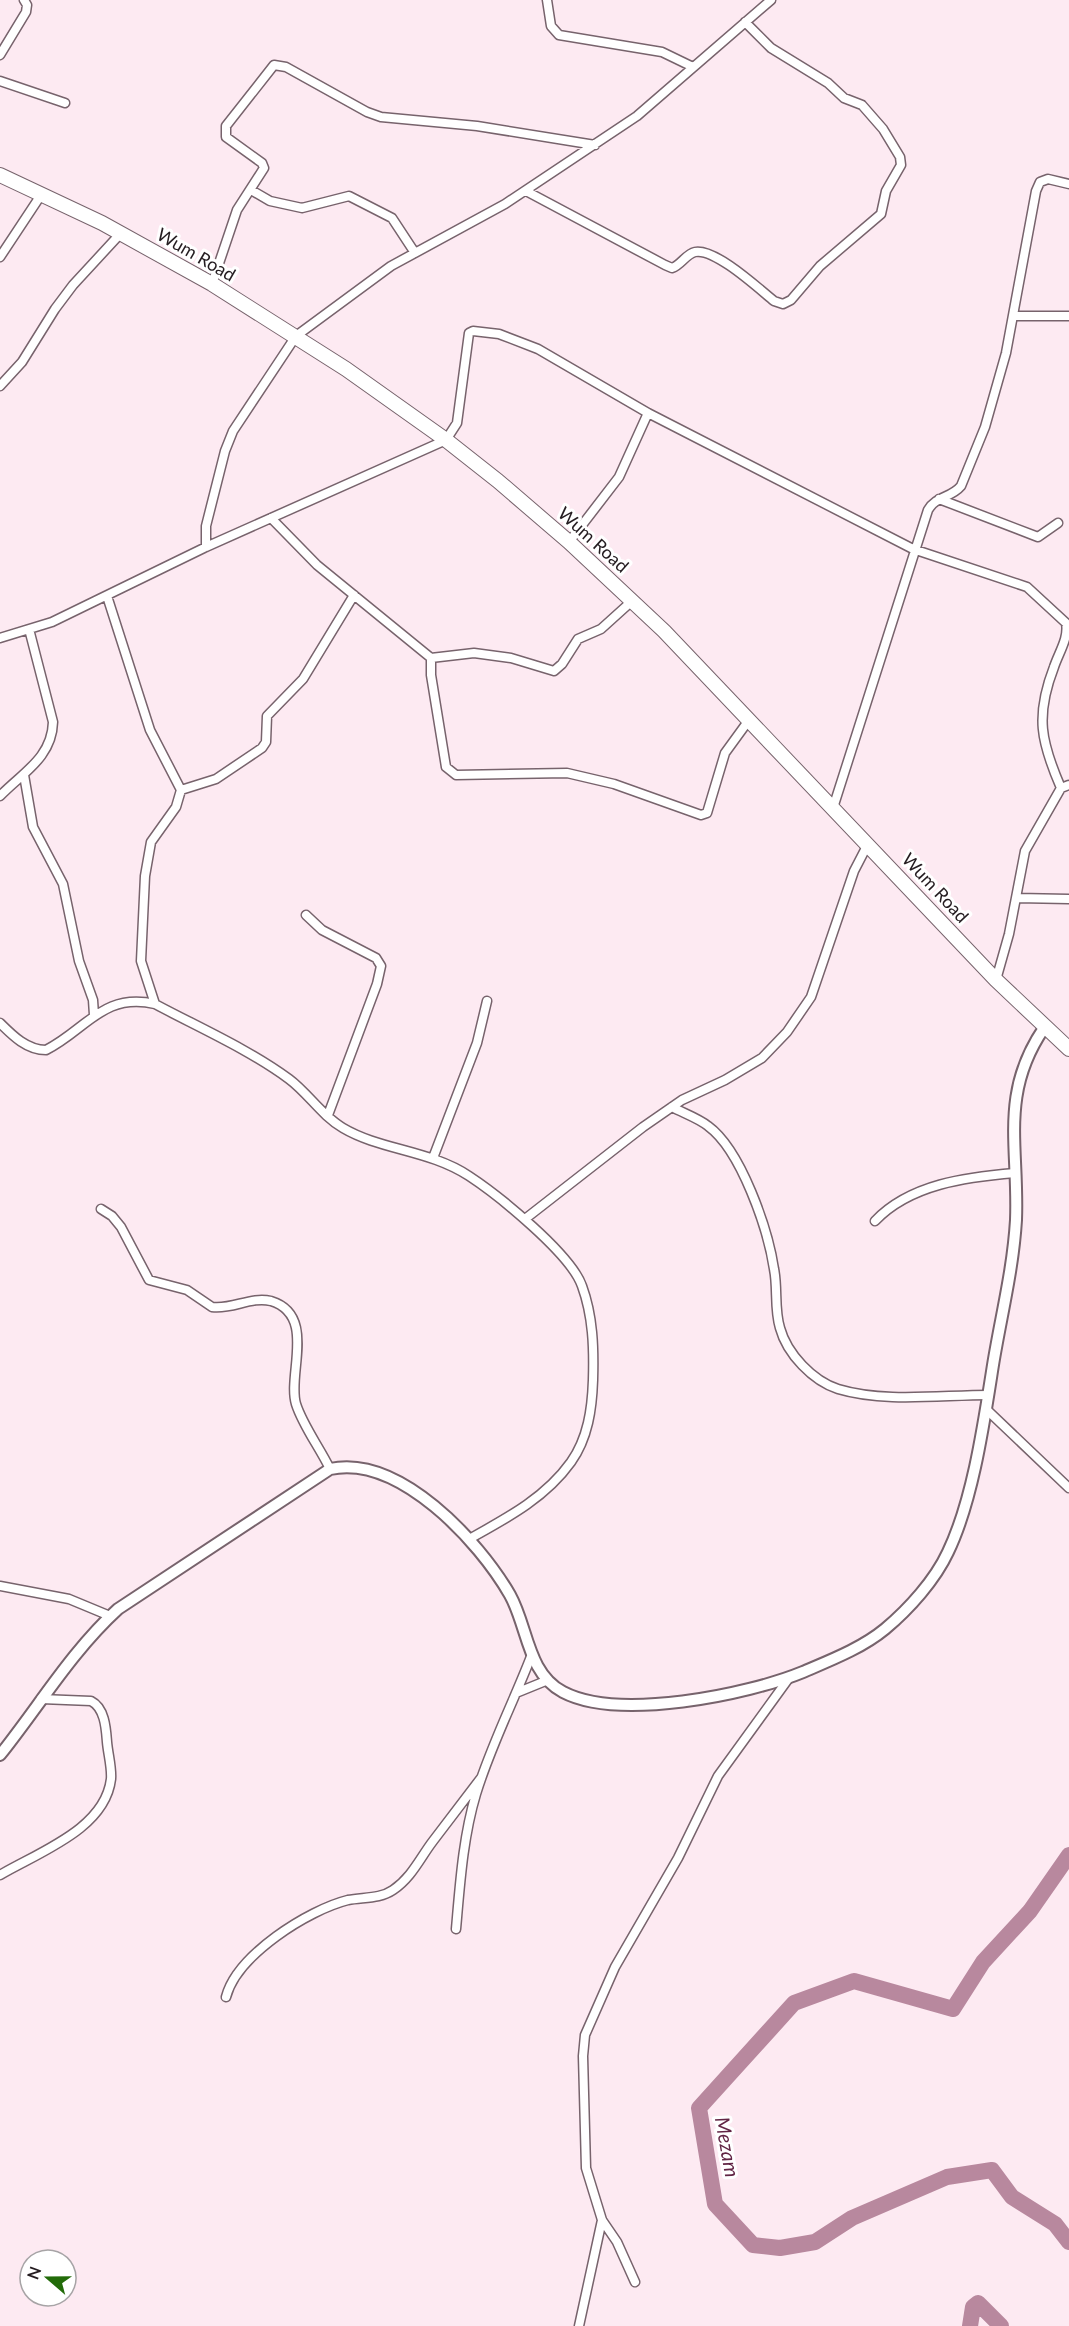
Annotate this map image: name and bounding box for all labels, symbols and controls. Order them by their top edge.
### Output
street label: Wum Road [153,223,240,285]
street label: Wum Road [554,502,633,577]
street label: Wum Road [898,848,974,927]
water label: Mezam [711,2115,745,2179]
north arrow [18,2248,78,2308]
text: N [22,2264,44,2282]

